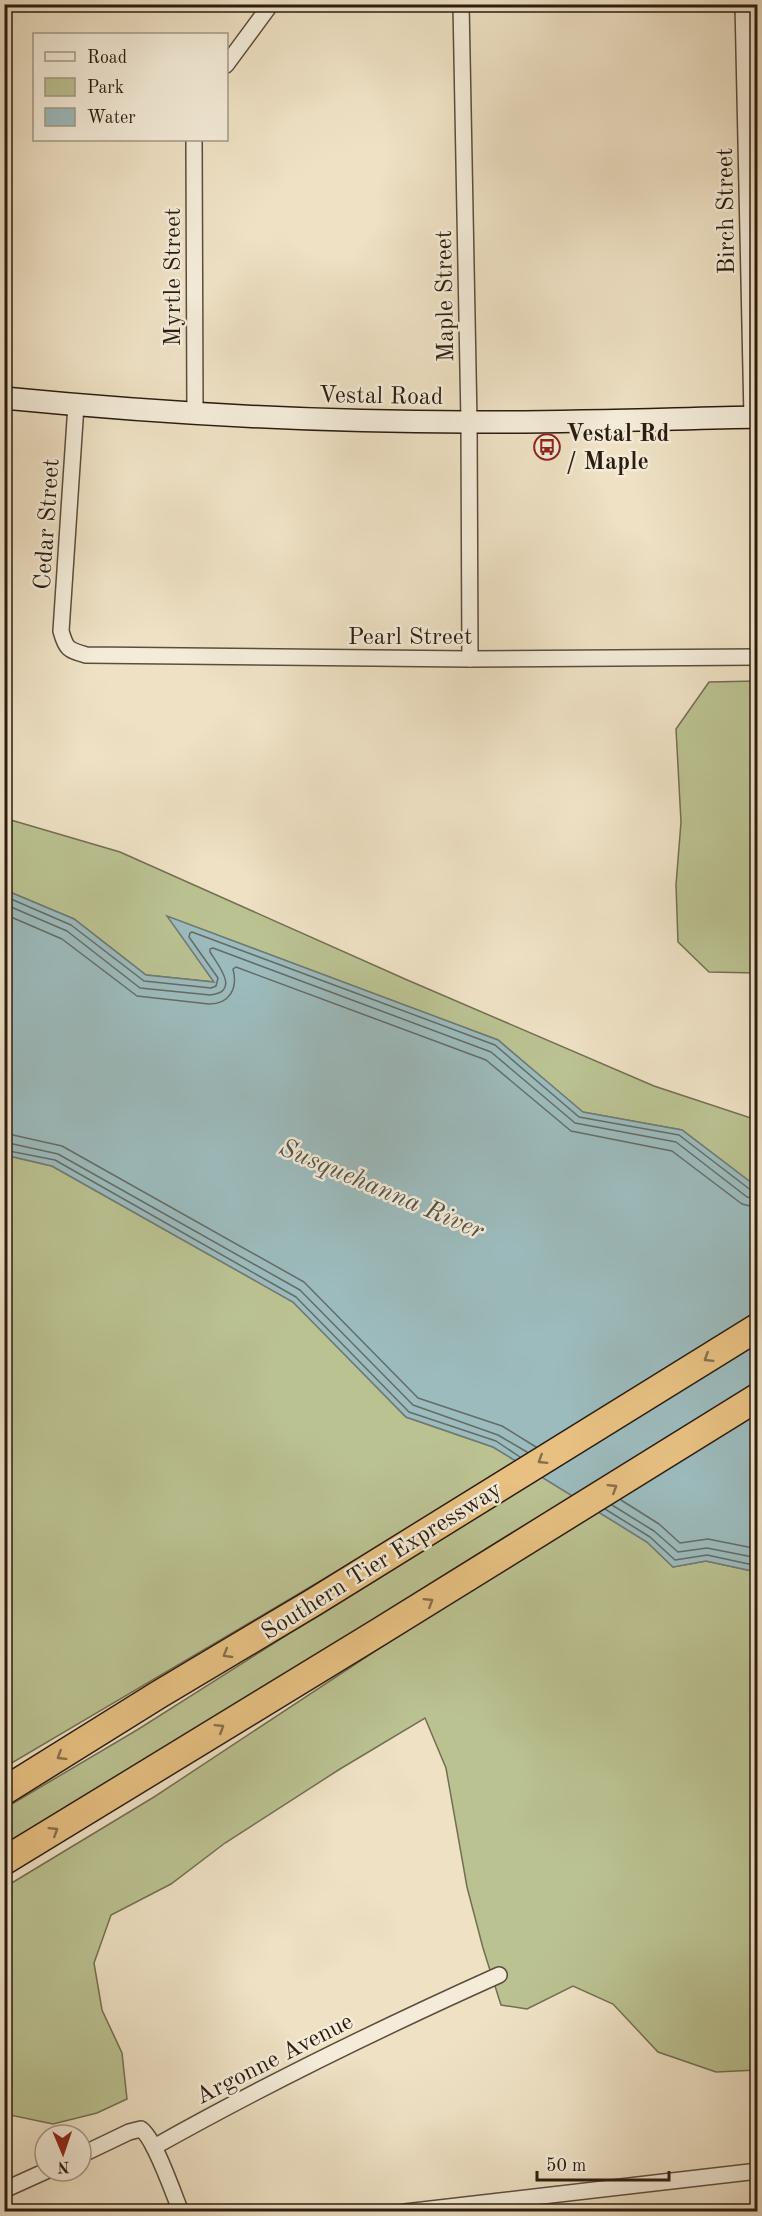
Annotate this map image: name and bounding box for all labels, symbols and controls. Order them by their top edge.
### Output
legend [33,33,228,141]
text: Road [87,49,127,67]
text: Park [87,79,124,97]
text: Water [87,109,136,127]
street label: Birch Street [714,147,740,275]
street label: Myrtle Street [162,208,186,346]
street label: Maple Street [433,230,459,362]
street label: Vestal Road [318,384,443,410]
place label: Vestal Rd / Maple [566,423,669,475]
bus stop icon: Vestal Rd / Maple [532,432,562,462]
street label: Cedar Street [31,458,65,591]
street label: Pearl Street [348,626,472,650]
water label: Susquehanna River [275,1135,488,1245]
one-way arrow [704,1350,714,1362]
one-way arrow [538,1453,548,1465]
street label: Southern Tier Expressway [258,1478,507,1646]
one-way arrow [607,1483,617,1495]
one-way arrow [423,1597,433,1609]
one-way arrow [223,1646,233,1658]
one-way arrow [214,1724,224,1736]
one-way arrow [57,1748,67,1760]
one-way arrow [48,1826,58,1838]
street label: Argonne Avenue [192,2010,357,2110]
north arrow [33,2123,93,2183]
scale bar [537,2144,669,2182]
text: 50 m [546,2157,586,2175]
text: N [56,2158,70,2174]

